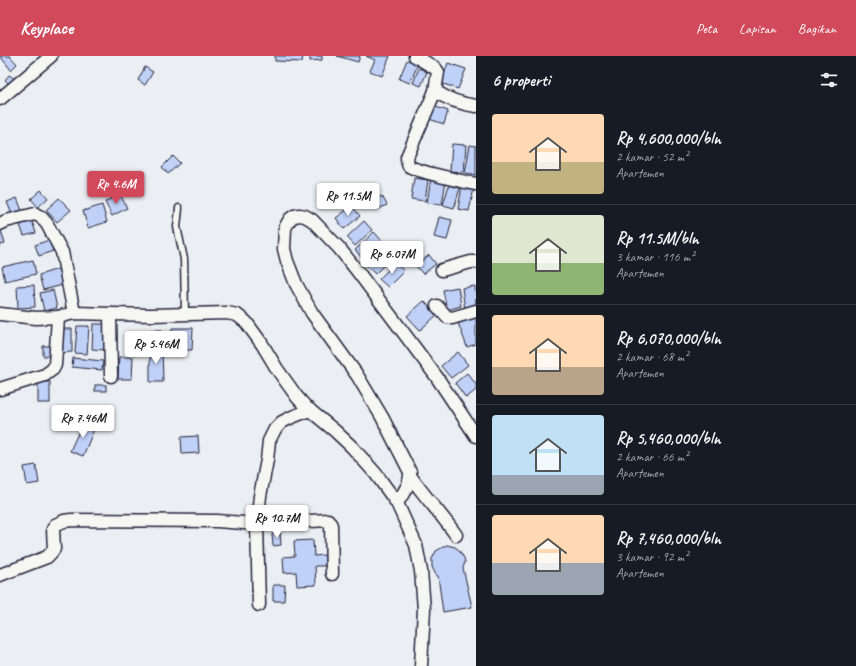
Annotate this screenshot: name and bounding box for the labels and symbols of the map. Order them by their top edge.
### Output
pin: Rp 4.6M [79,171,153,205]
pin: Rp 11.5M [307,183,389,217]
pin: Rp 6.07M [351,241,433,275]
pin: Rp 5.46M [115,331,197,365]
pin: Rp 7.46M [42,405,124,439]
pin: Rp 10.7M [236,505,318,539]

